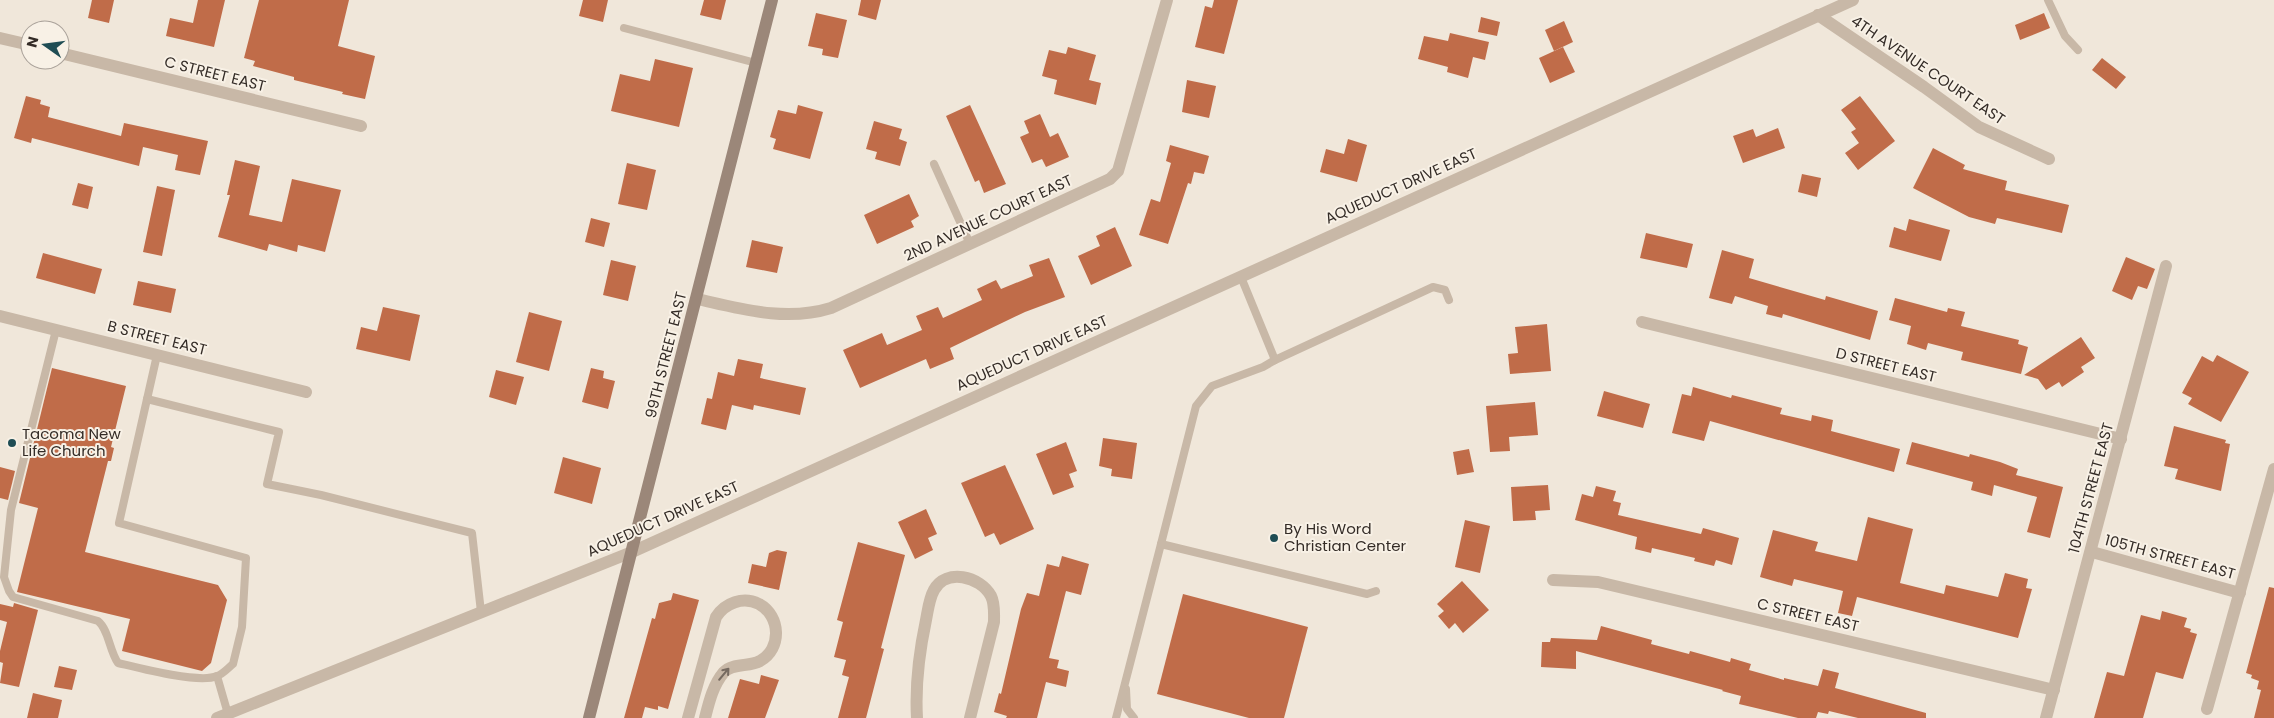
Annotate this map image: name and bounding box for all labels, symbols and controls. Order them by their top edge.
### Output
street label: 4TH AVENUE COURT EAST [1847,10,2009,129]
north arrow [20,20,70,70]
text: N [21,34,43,49]
street label: C STREET EAST [162,51,268,96]
street label: AQUEDUCT DRIVE EAST [1322,143,1480,229]
street label: 2ND AVENUE COURT EAST [900,169,1075,266]
street label: 99TH STREET EAST [640,289,691,420]
street label: AQUEDUCT DRIVE EAST [953,310,1111,396]
street label: B STREET EAST [105,315,209,360]
street label: D STREET EAST [1834,342,1939,387]
street label: 104TH STREET EAST [2063,420,2118,556]
place label: Tacoma New Life Church [22,423,121,461]
marker: Tacoma New Life Church [6,437,18,449]
street label: AQUEDUCT DRIVE EAST [584,476,742,562]
place label: By His Word Christian Center [1284,518,1406,556]
street label: 105TH STREET EAST [2102,529,2238,584]
marker: By His Word Christian Center [1268,532,1280,544]
street label: C STREET EAST [1755,593,1861,636]
one-way arrow [718,668,729,681]

